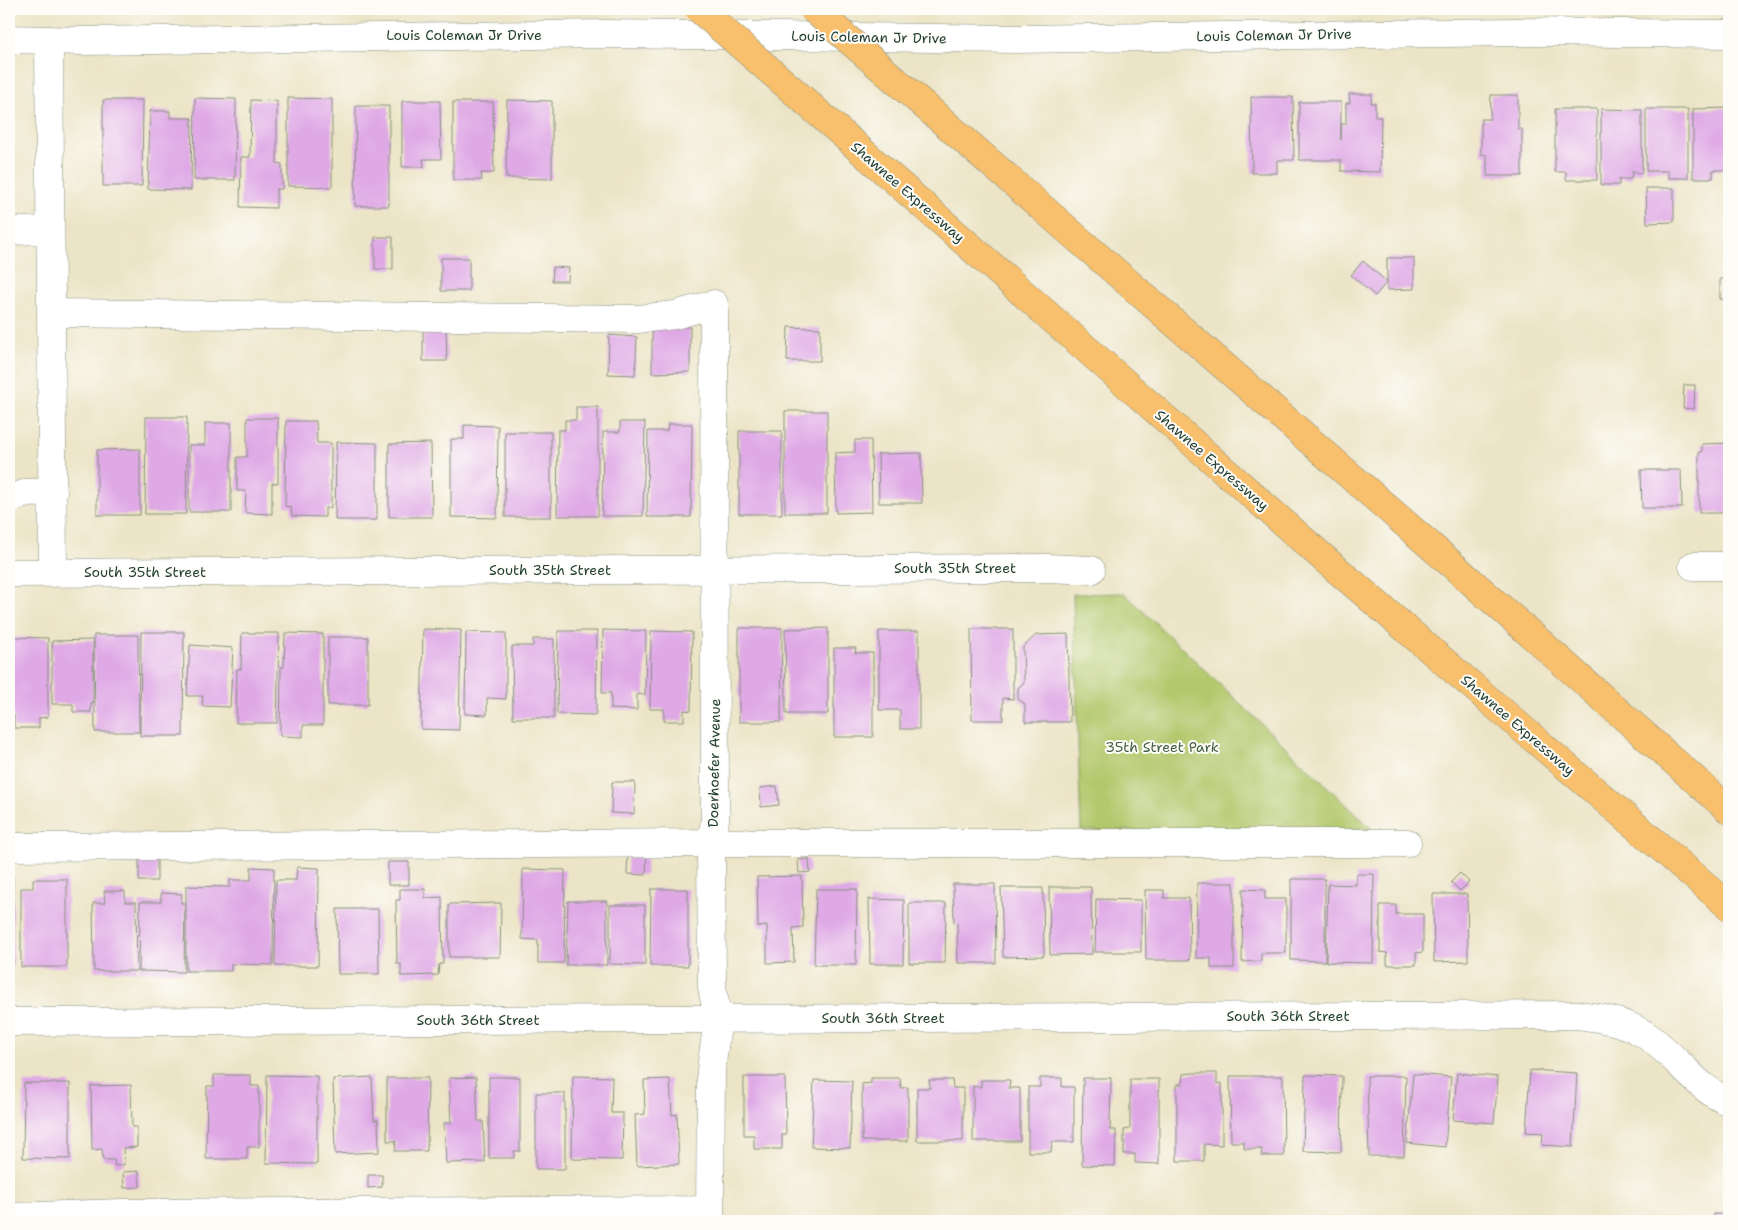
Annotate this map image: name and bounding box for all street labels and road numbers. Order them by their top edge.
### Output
street label: Louis Coleman Jr Drive [1196,25,1352,45]
street label: Louis Coleman Jr Drive [386,26,542,44]
street label: Louis Coleman Jr Drive [791,27,947,47]
street label: Shawnee Expressway [847,138,969,246]
street label: Shawnee Expressway [1151,406,1273,514]
street label: South 35th Street [894,559,1016,577]
street label: South 35th Street [489,561,611,579]
street label: South 35th Street [84,563,206,581]
street label: Shawnee Expressway [1457,671,1579,779]
street label: Doerhoefer Avenue [704,698,724,828]
street label: South 36th Street [1226,1007,1350,1025]
street label: South 36th Street [821,1009,945,1027]
street label: South 36th Street [416,1011,540,1029]

